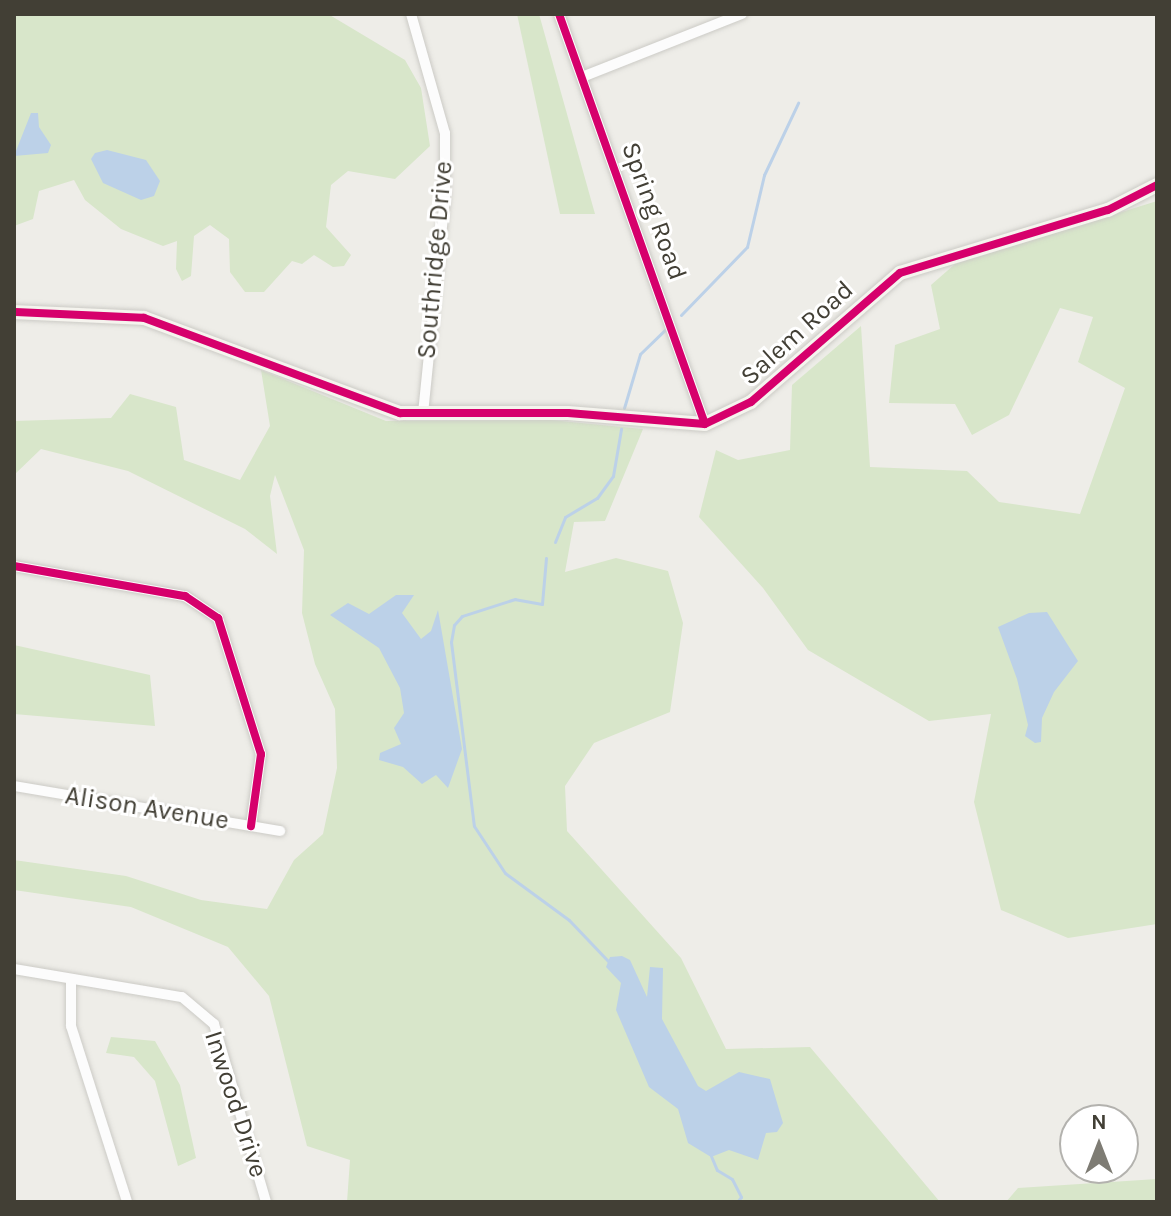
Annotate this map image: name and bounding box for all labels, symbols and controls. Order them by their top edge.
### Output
street label: Spring Road [615,138,693,284]
street label: Southridge Drive [411,160,459,360]
street label: Salem Road [734,274,860,392]
street label: Alison Avenue [63,780,231,836]
street label: Inwood Drive [198,1027,274,1181]
north arrow [1059,1104,1139,1184]
text: N [1091,1109,1107,1135]

